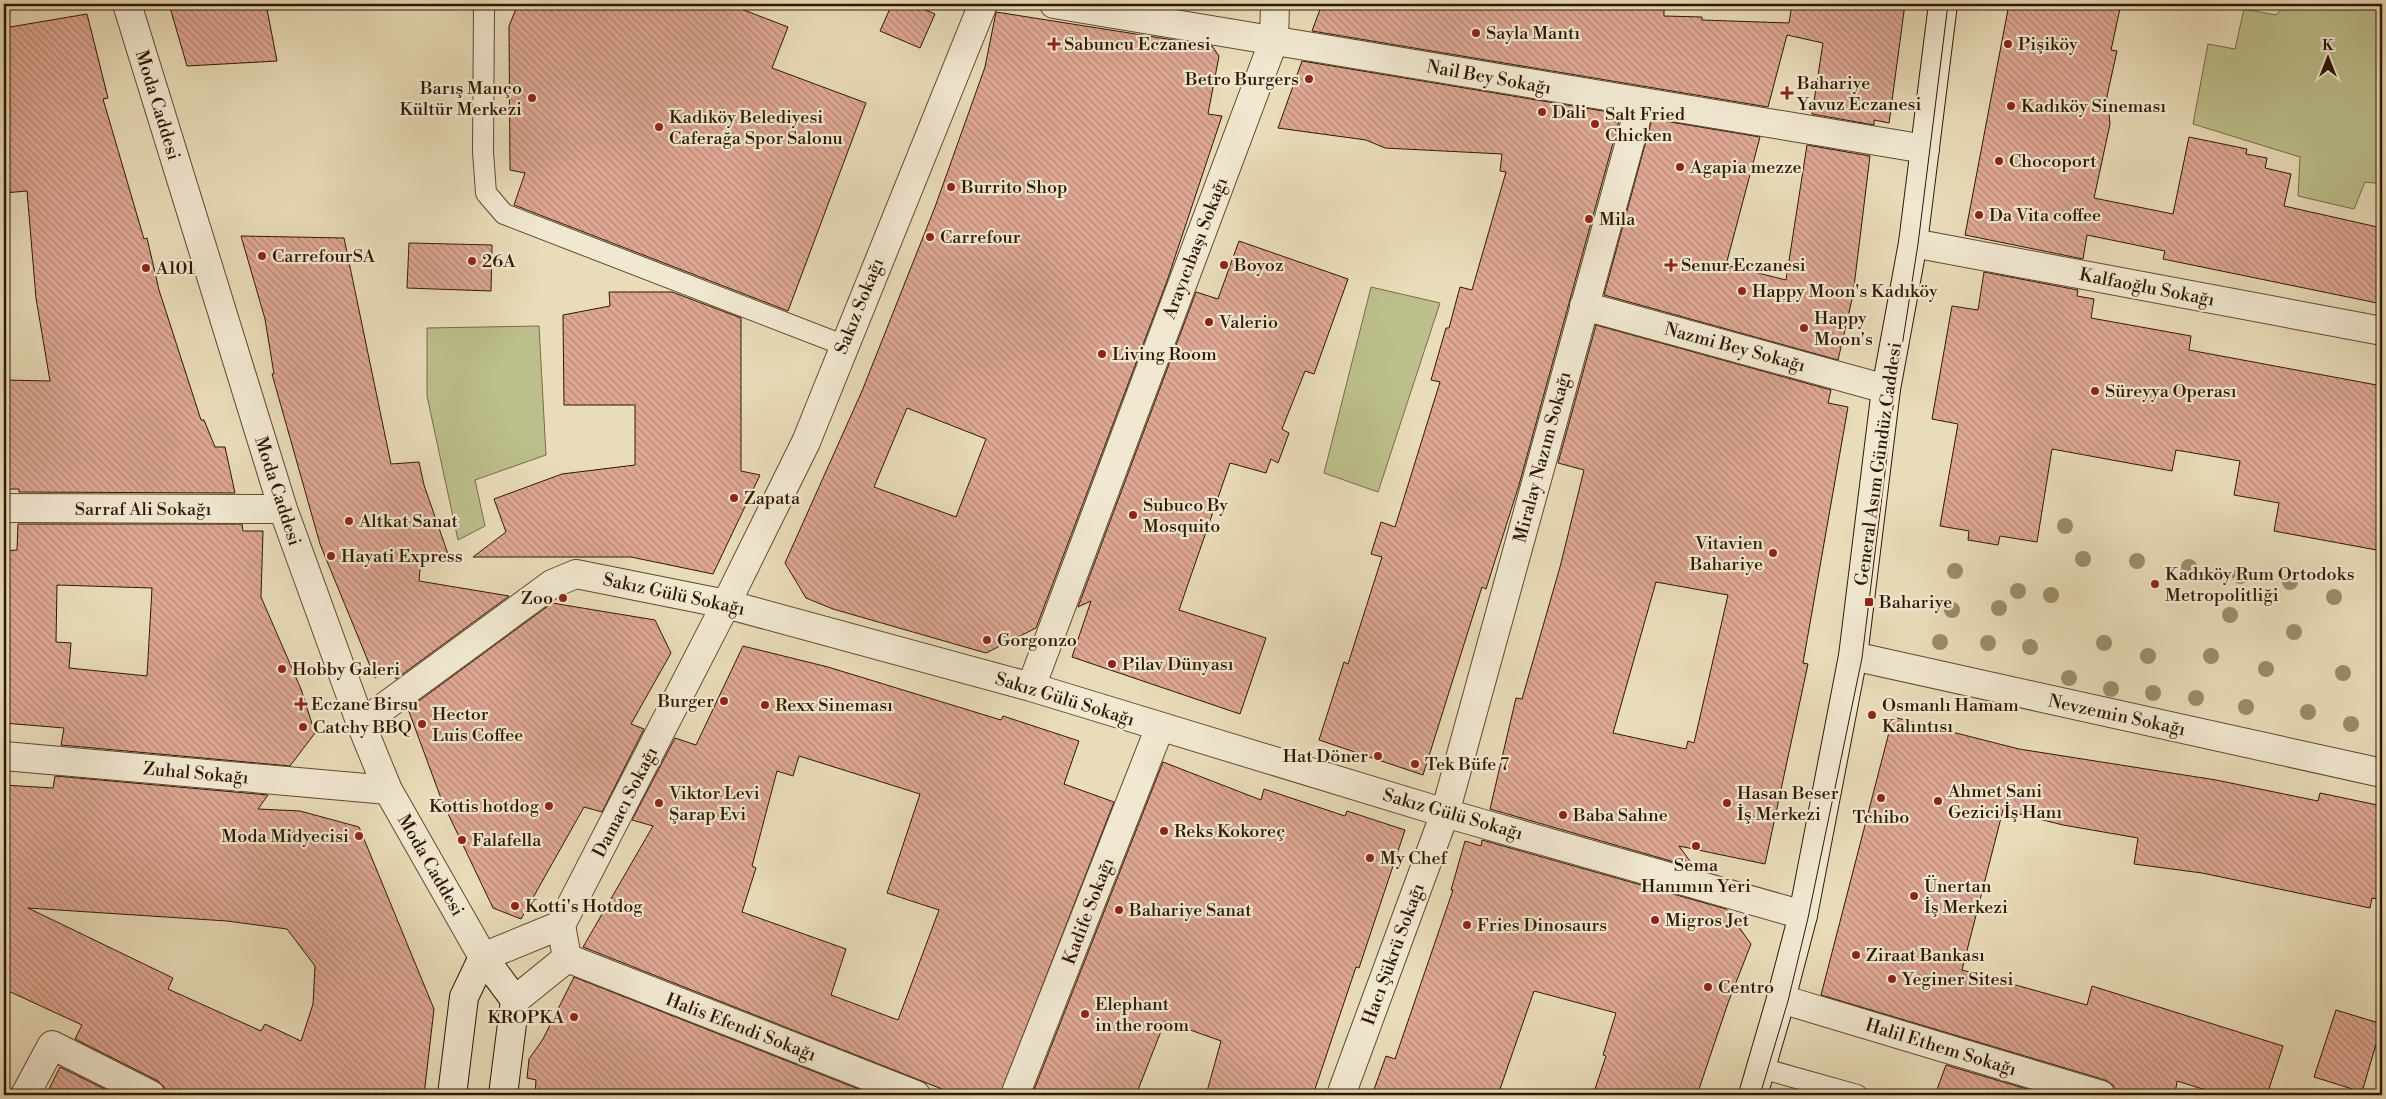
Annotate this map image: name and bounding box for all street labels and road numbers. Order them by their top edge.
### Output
street label: Moda Caddesi [130,47,185,163]
street label: Nail Bey Sokağı [1425,55,1553,100]
street label: Arayıcıbaşı Sokağı [1157,174,1233,323]
street label: Sakız Sokağı [830,255,889,358]
street label: Kalfaoğlu Sokağı [2077,263,2217,312]
street label: Nazmi Bey Sokağı [1662,318,1808,377]
street label: General Asım Gündüz Caddesi [1850,341,1907,587]
street label: Miralay Nazım Sokağı [1509,369,1576,545]
street label: Moda Caddesi [249,433,306,549]
street label: Sarraf Ali Sokağı [75,498,211,521]
street label: Sakız Gülü Sokağı [601,568,747,621]
street label: Sakız Gülü Sokağı [992,667,1137,732]
street label: Nevzemin Sokağı [2046,690,2188,741]
street label: Damacı Sokağı [588,743,663,862]
street label: Zuhal Sokağı [142,757,250,790]
street label: Sakız Gülü Sokağı [1380,783,1526,845]
street label: Moda Caddesi [392,810,469,920]
street label: Kadife Sokağı [1058,854,1119,968]
street label: Hacı Şükrü Sokağı [1357,880,1430,1028]
street label: Halis Efendi Sokağı [662,988,819,1067]
street label: Halil Ethem Sokağı [1862,1014,2019,1081]

